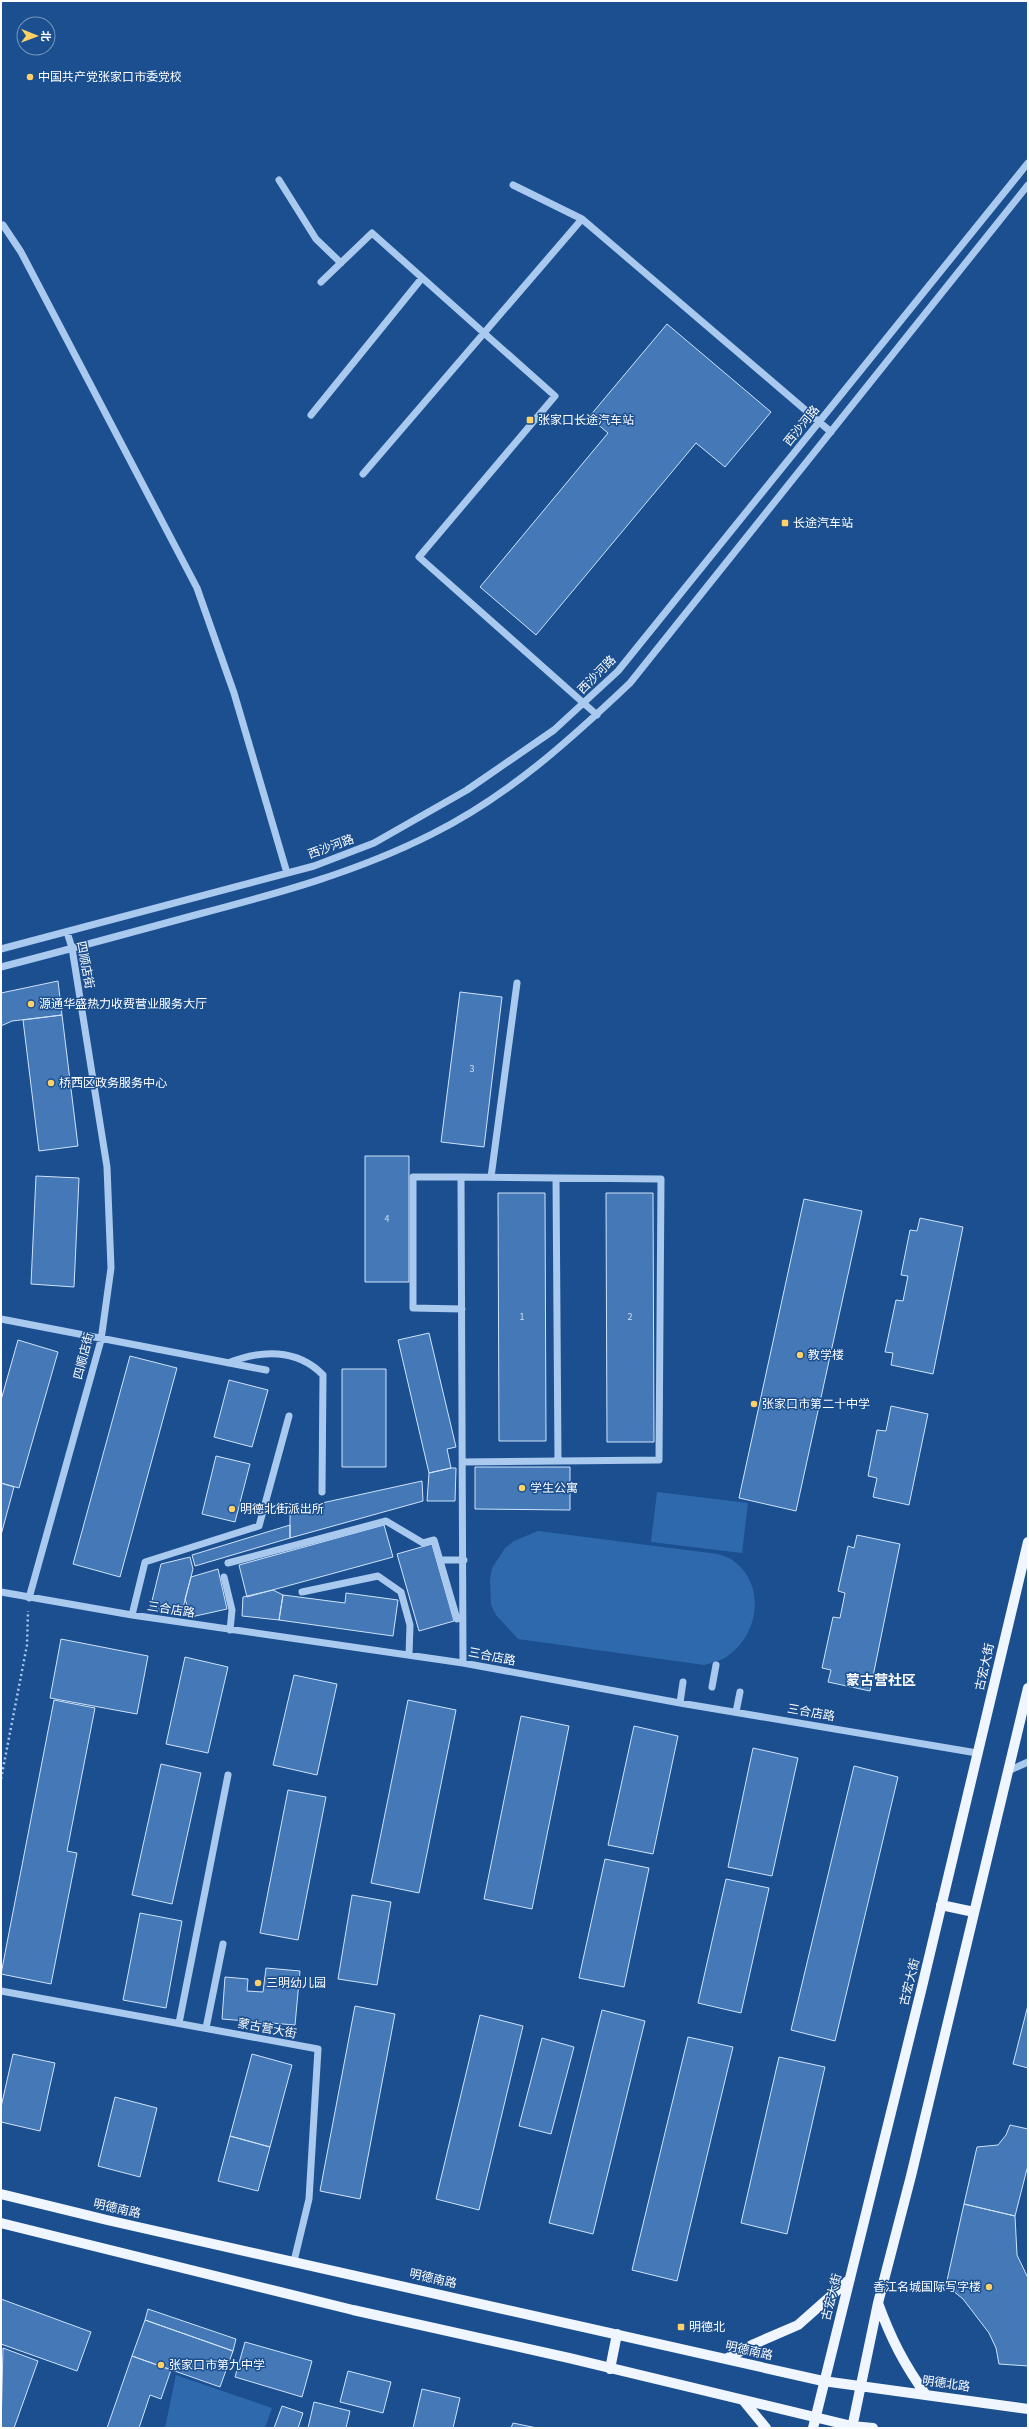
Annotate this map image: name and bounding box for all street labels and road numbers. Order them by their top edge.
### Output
street label: 西沙河路 [780,402,824,450]
street label: 西沙河路 [574,652,620,698]
street label: 西沙河路 [306,831,356,863]
street label: 四顺店街 [72,940,98,990]
street label: 四顺店街 [70,1331,98,1381]
street label: 三合店路 [146,1598,196,1622]
street label: 古宏大街 [971,1642,999,1692]
street label: 三合店路 [467,1644,517,1670]
street label: 三合店路 [786,1700,836,1726]
street label: 古宏大街 [896,1957,924,2007]
street label: 蒙古营大街 [236,2015,298,2043]
street label: 明德南路 [92,2195,142,2223]
street label: 明德南路 [408,2265,458,2293]
street label: 古宏大街 [818,2272,846,2322]
street label: 明德南路 [724,2337,774,2365]
street label: 明德北路 [921,2372,971,2396]

